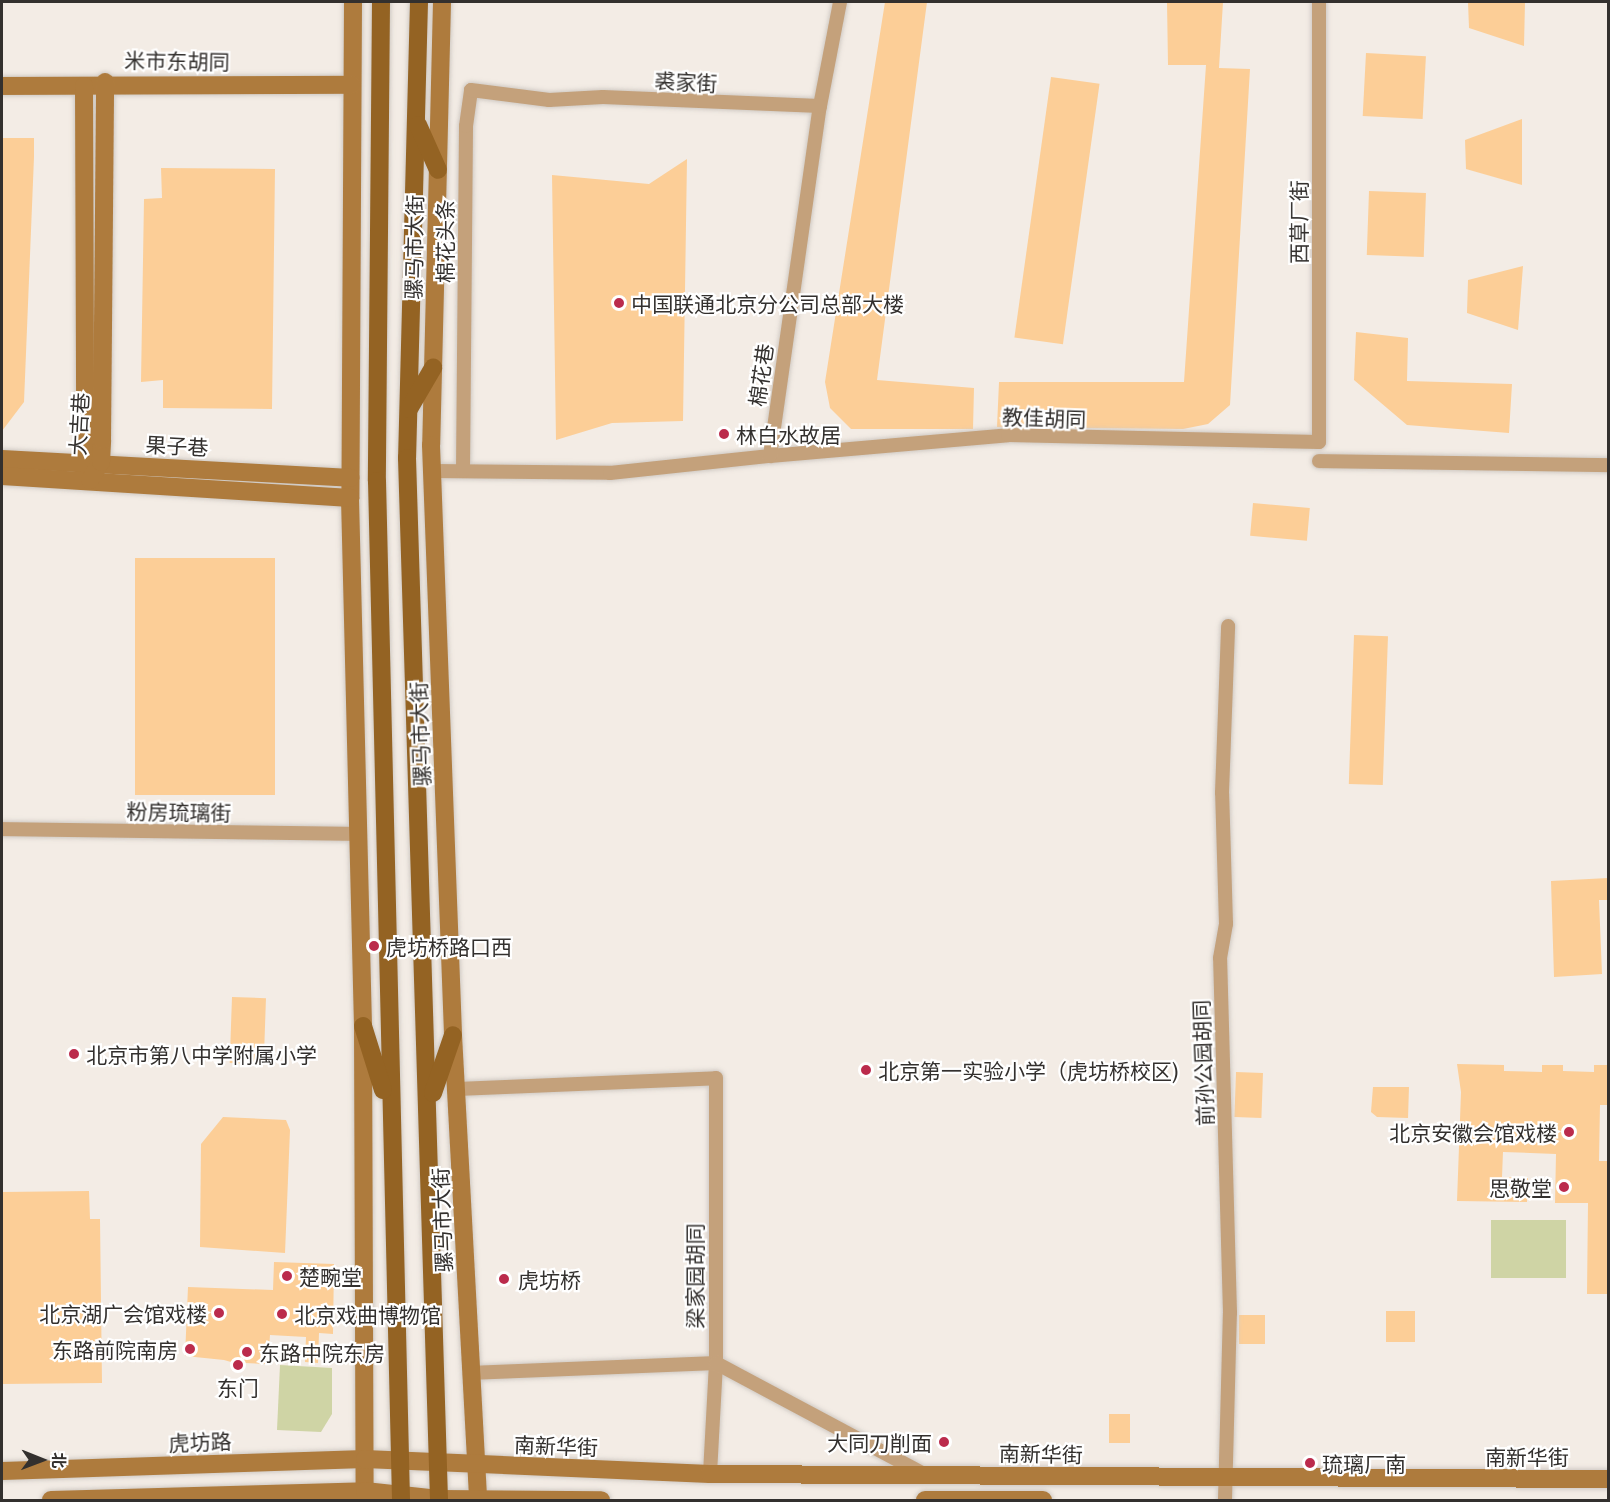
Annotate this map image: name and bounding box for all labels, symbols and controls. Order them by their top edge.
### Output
street label: 米市东胡同 [124,46,230,74]
street label: 裘家街 [654,67,718,95]
street label: 西草厂街 [1285,180,1311,264]
street label: 骡马市大街 [399,194,427,300]
street label: 棉花头条 [431,199,457,283]
place label: 中国联通北京分公司总部大楼 [631,290,904,316]
marker: 中国联通北京分公司总部大楼 [612,296,626,310]
street label: 棉花巷 [743,342,777,408]
street label: 大吉巷 [64,392,92,456]
street label: 教佳胡同 [1002,403,1086,431]
place label: 林白水故居 [736,421,841,447]
marker: 林白水故居 [717,427,731,441]
street label: 果子巷 [145,431,209,459]
street label: 骡马市大街 [405,681,433,787]
street label: 粉房琉璃街 [126,797,232,825]
place label: 虎坊桥路口西 [386,933,512,959]
marker: 虎坊桥路口西 [367,939,381,953]
street label: 前孙公园胡同 [1187,1000,1217,1126]
place label: 北京市第八中学附属小学 [86,1041,317,1067]
marker: 北京市第八中学附属小学 [67,1047,81,1061]
place label: 北京第一实验小学（虎坊桥校区) [878,1057,1179,1083]
marker: 北京第一实验小学（虎坊桥校区) [859,1063,873,1077]
place label: 北京安徽会馆戏楼 [1389,1119,1557,1145]
marker: 北京安徽会馆戏楼 [1562,1125,1576,1139]
street label: 骡马市大街 [427,1167,455,1273]
place label: 思敬堂 [1489,1174,1552,1200]
marker: 思敬堂 [1557,1180,1571,1194]
street label: 梁家园胡同 [681,1224,707,1328]
place label: 楚畹堂 [299,1263,362,1289]
place label: 虎坊桥 [518,1266,581,1292]
marker: 楚畹堂 [280,1269,294,1283]
marker: 虎坊桥 [495,1270,513,1288]
place label: 北京湖广会馆戏楼 [39,1300,207,1326]
place label: 北京戏曲博物馆 [294,1301,441,1327]
marker: 北京湖广会馆戏楼 [212,1306,226,1320]
marker: 北京戏曲博物馆 [275,1307,289,1321]
place label: 东路前院南房 [52,1336,178,1362]
place label: 东路中院东房 [259,1339,385,1365]
marker: 东路前院南房 [183,1342,197,1356]
marker: 东路中院东房 [240,1345,254,1359]
marker: 东门 [231,1358,245,1372]
place label: 东门 [217,1374,259,1400]
street label: 虎坊路 [168,1427,232,1455]
place label: 大同刀削面 [827,1429,932,1455]
north arrow [12,1430,72,1490]
street label: 南新华街 [514,1431,598,1459]
marker: 大同刀削面 [937,1435,951,1449]
street label: 南新华街 [999,1440,1083,1466]
street label: 南新华街 [1485,1443,1569,1469]
place label: 琉璃厂南 [1322,1450,1406,1476]
text: 北 [48,1452,72,1469]
marker: 琉璃厂南 [1303,1456,1317,1470]

